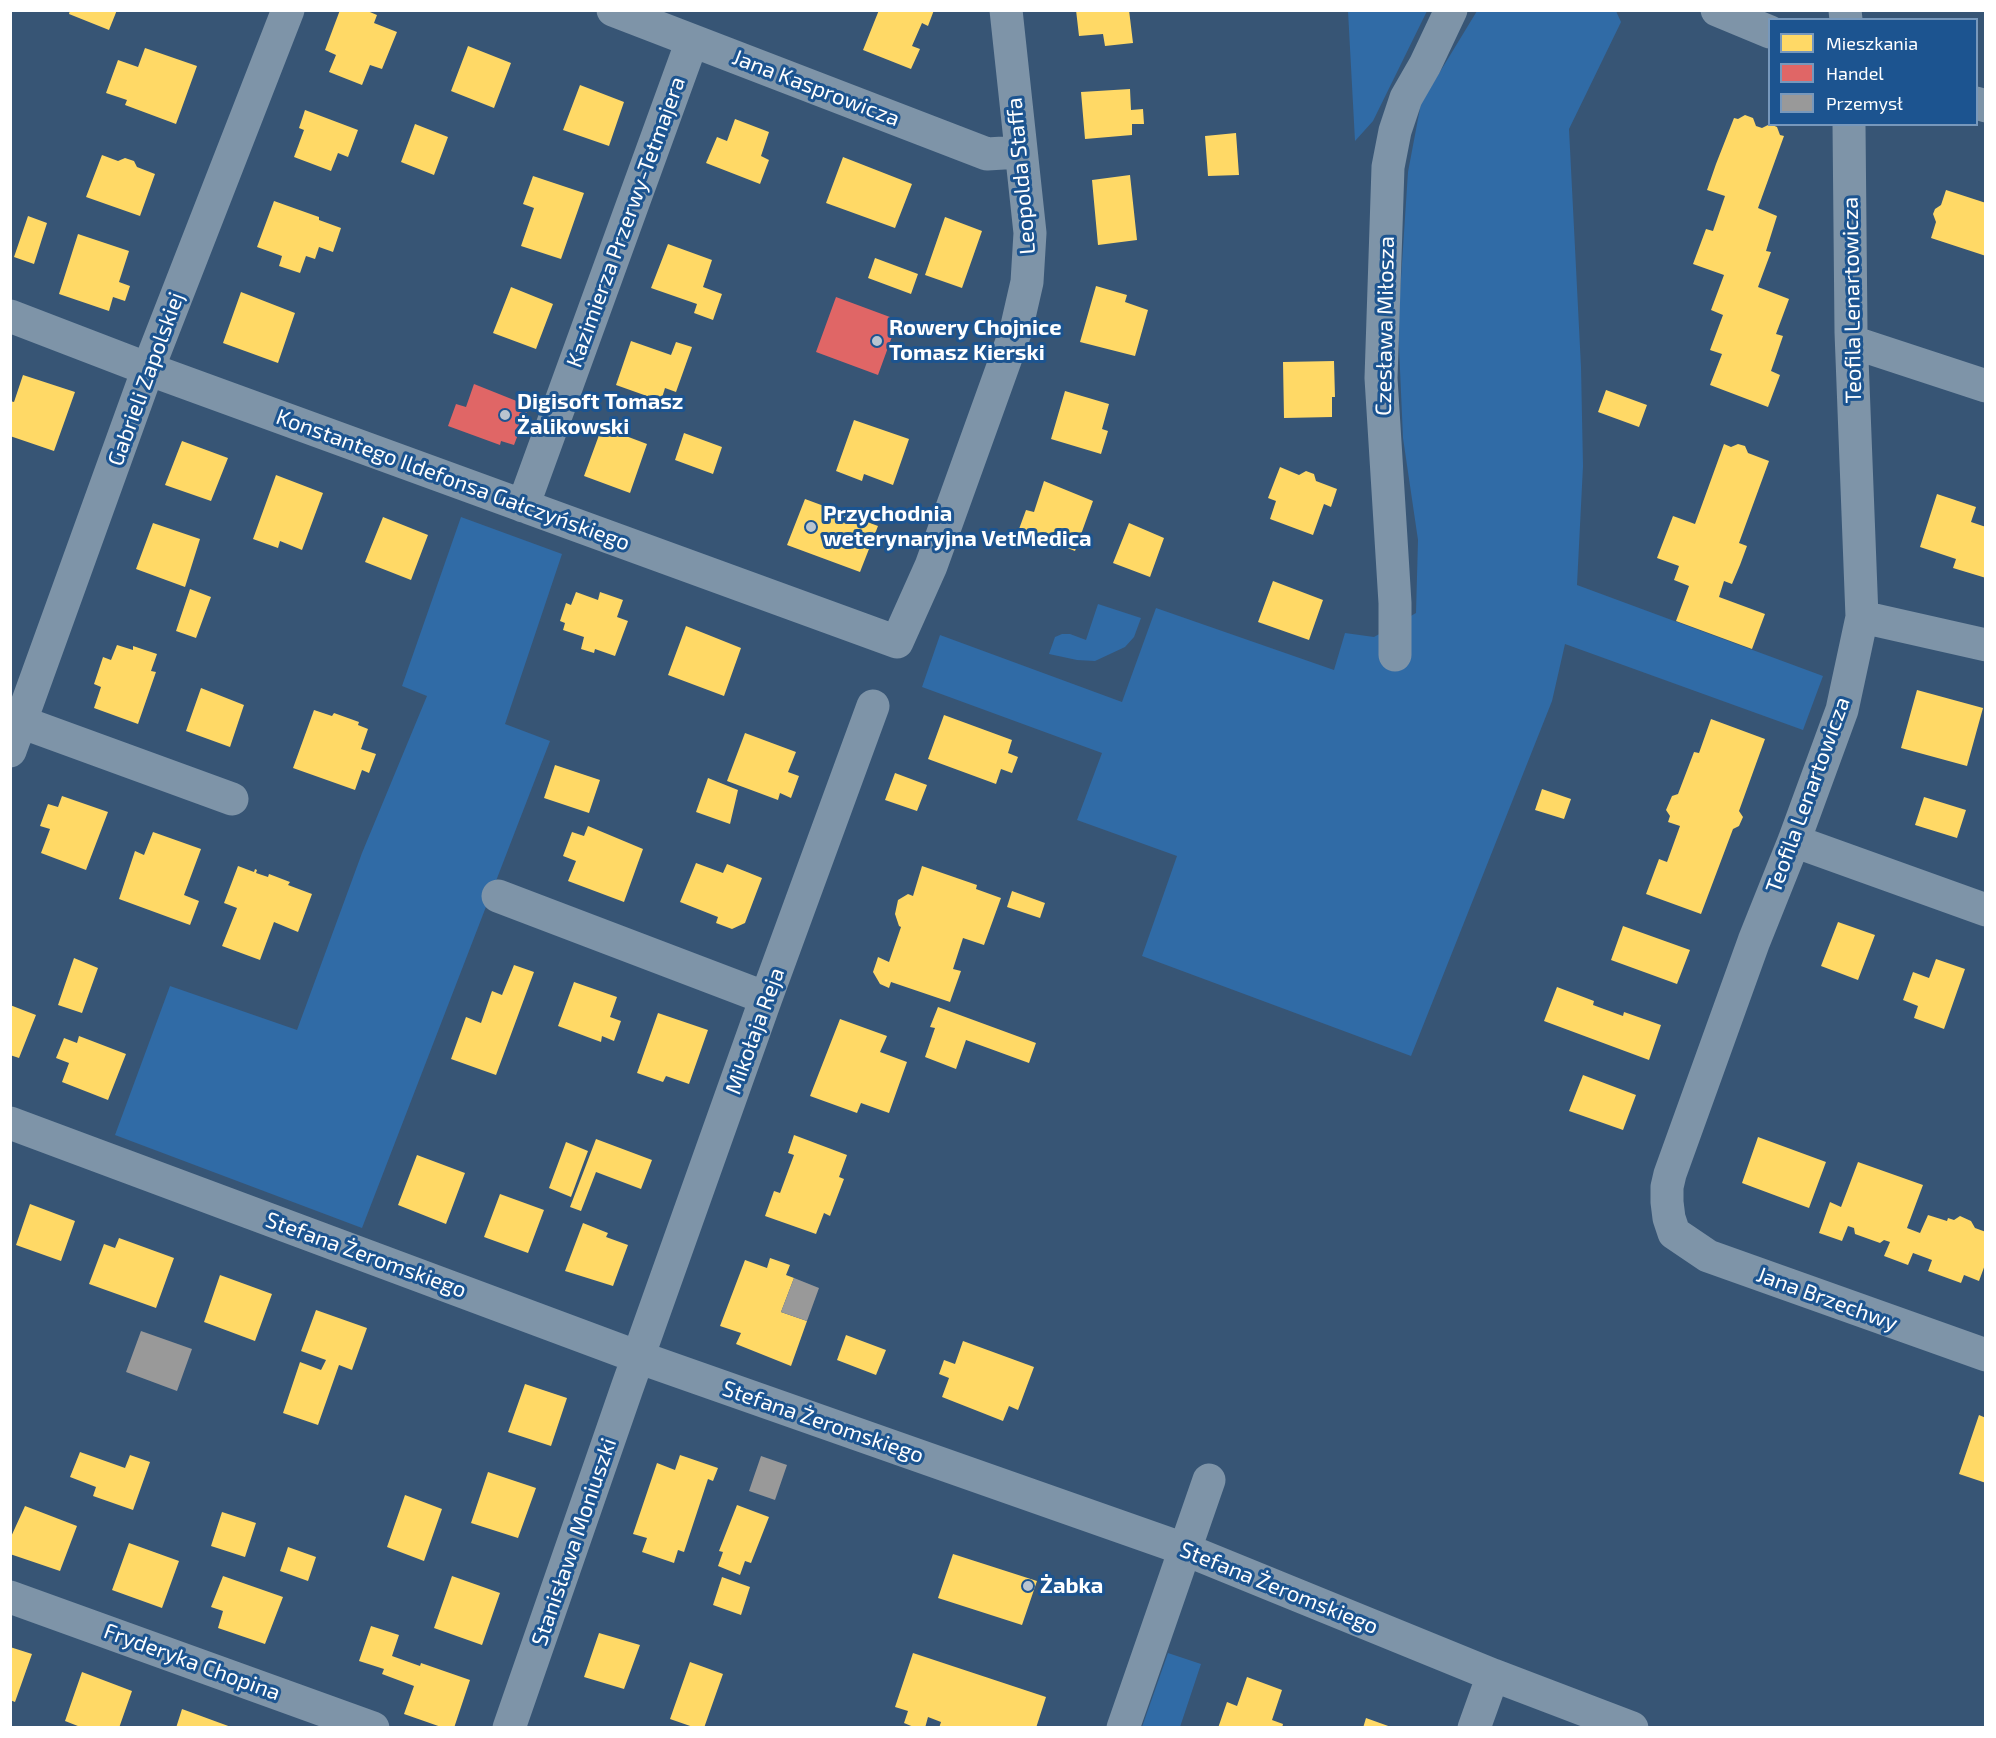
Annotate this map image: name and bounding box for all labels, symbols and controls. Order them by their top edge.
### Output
legend [1768,18,1978,126]
text: Mieszkania [1826,32,1918,54]
street label: Jana Kasprowicza [729,44,903,132]
text: Handel [1826,62,1884,84]
street label: Kazimierza Przerwy-Tetmajera [561,73,691,371]
text: Przemysł [1826,92,1903,114]
street label: Leopolda Staffa [1001,96,1041,256]
street label: Teofila Lenartowicza [1837,196,1867,404]
street label: Czesława Miłosza [1370,236,1400,416]
street label: Gabrieli Zapolskiej [102,289,190,469]
place label: Rowery Chojnice Tomasz Kierski [889,315,1062,366]
marker: Rowery Chojnice Tomasz Kierski [870,334,884,348]
place label: Digisoft Tomasz Żalikowski [517,389,683,440]
street label: Konstantego Ildefonsa Gałczyńskiego [273,404,633,556]
marker: Digisoft Tomasz Żalikowski [498,408,512,422]
place label: Przychodnia weterynaryjna VetMedica [823,501,1092,552]
marker: Przychodnia weterynaryjna VetMedica [804,520,818,534]
street label: Teofila Lenartowicza [1760,693,1856,897]
street label: Mikołaja Reja [720,964,790,1098]
street label: Stefana Żeromskiego [262,1206,470,1304]
street label: Jana Brzechwy [1753,1261,1901,1337]
street label: Stefana Żeromskiego [719,1375,927,1469]
street label: Stanisława Moniuszki [526,1435,622,1649]
street label: Stefana Żeromskiego [1176,1536,1382,1640]
place label: Żabka [1040,1573,1103,1599]
marker: Żabka [1021,1579,1035,1593]
street label: Fryderyka Chopina [100,1618,284,1706]

